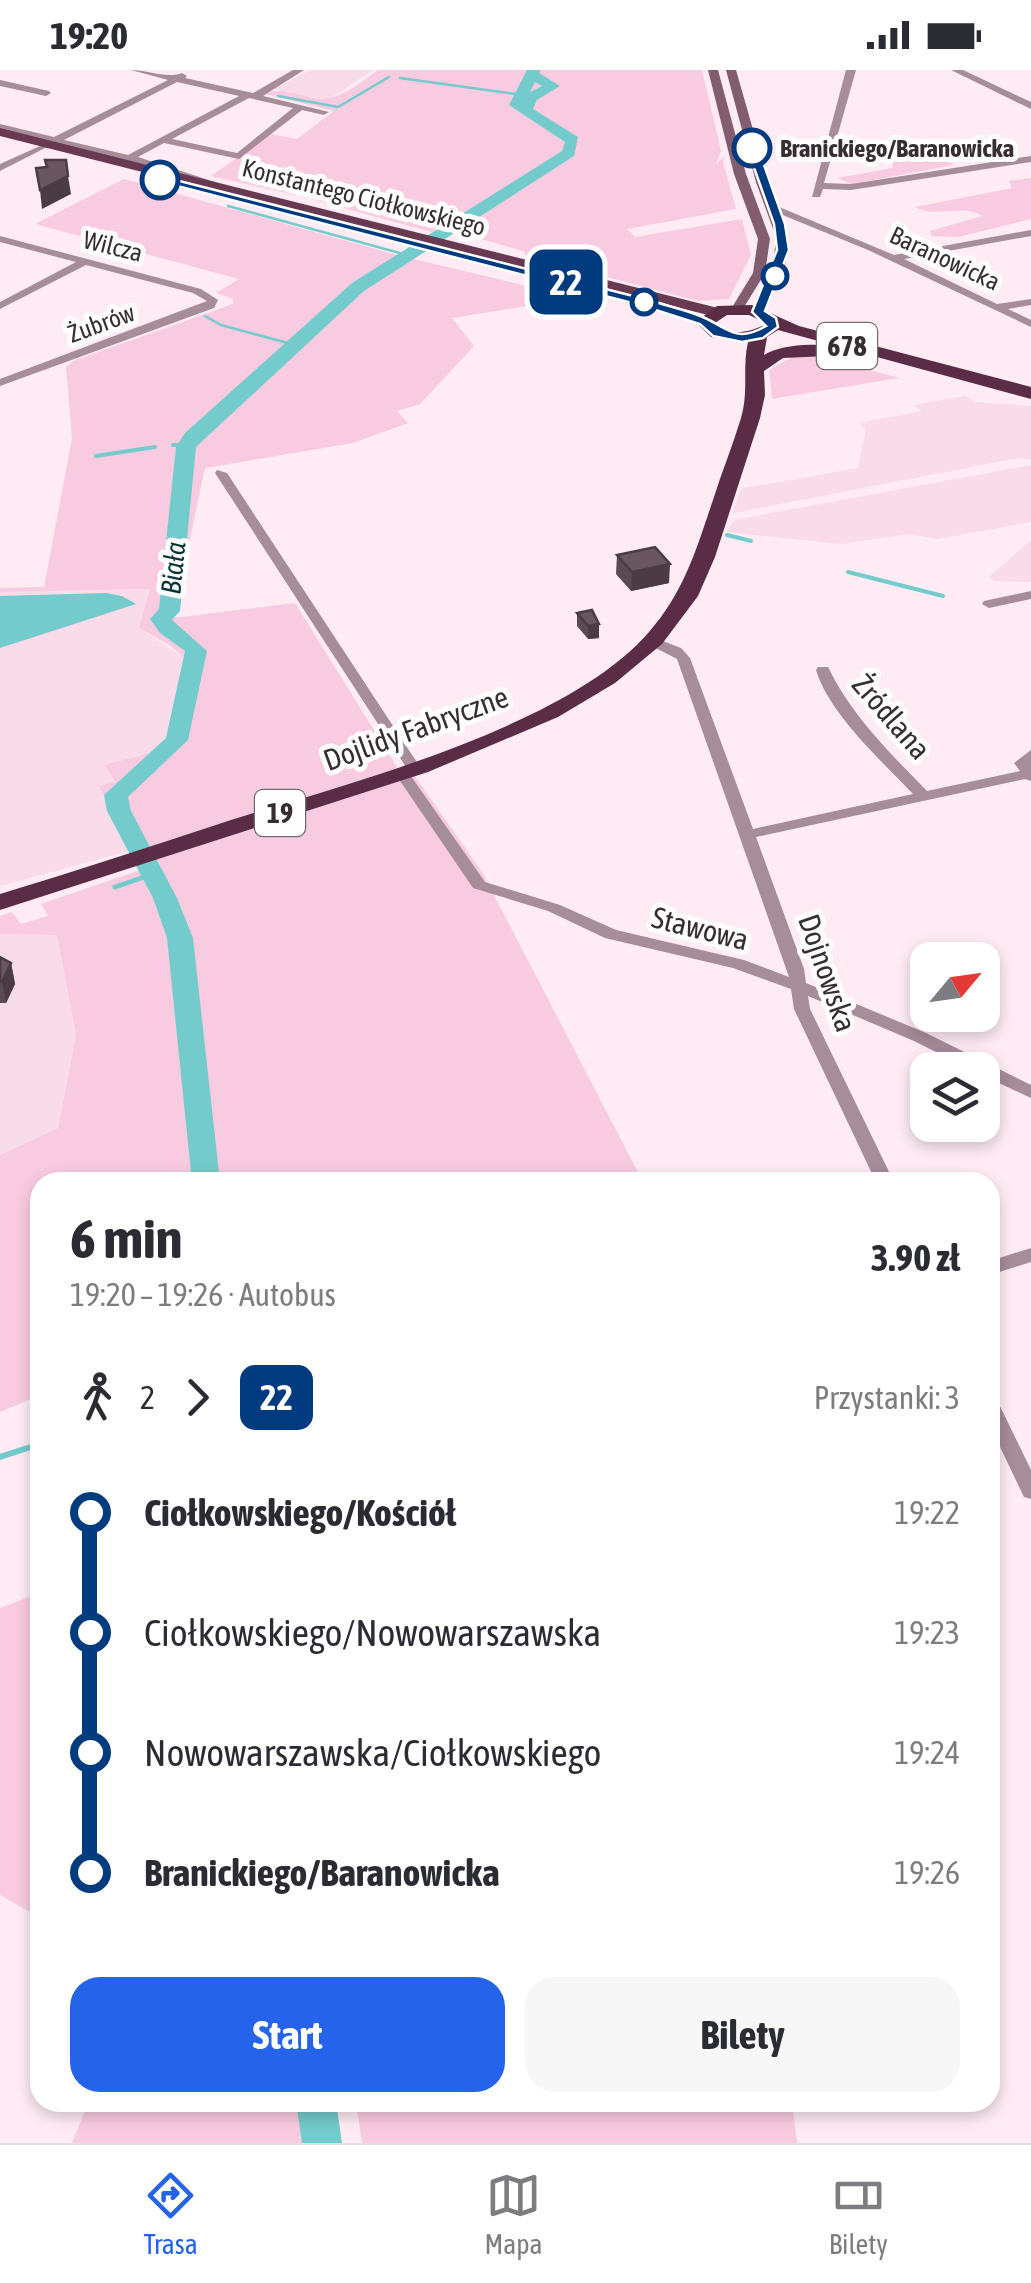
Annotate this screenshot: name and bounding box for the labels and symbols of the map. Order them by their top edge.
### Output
marker: Branickiego/Baranowicka [733,129,771,167]
place label: Branickiego/Baranowicka [780,134,1014,162]
street label: Konstantego Ciołkowskiego [240,153,488,241]
unlabelled marker [141,161,179,199]
street label: Baranowicka [886,220,1004,296]
street label: Wilcza [80,225,146,267]
line badge: 22 [521,250,611,314]
unlabelled marker [762,263,788,289]
unlabelled marker [631,289,657,315]
street label: Żubrów [64,298,138,348]
road number: 678 [817,323,877,369]
water label: Biała [154,540,192,596]
street label: Źródlana [846,667,938,766]
street label: Dojlidy Fabryczne [319,679,513,777]
road number: 19 [255,790,305,836]
street label: Stawowa [649,900,752,956]
street label: Dojnowska [792,910,864,1036]
north arrow [910,942,1000,1032]

